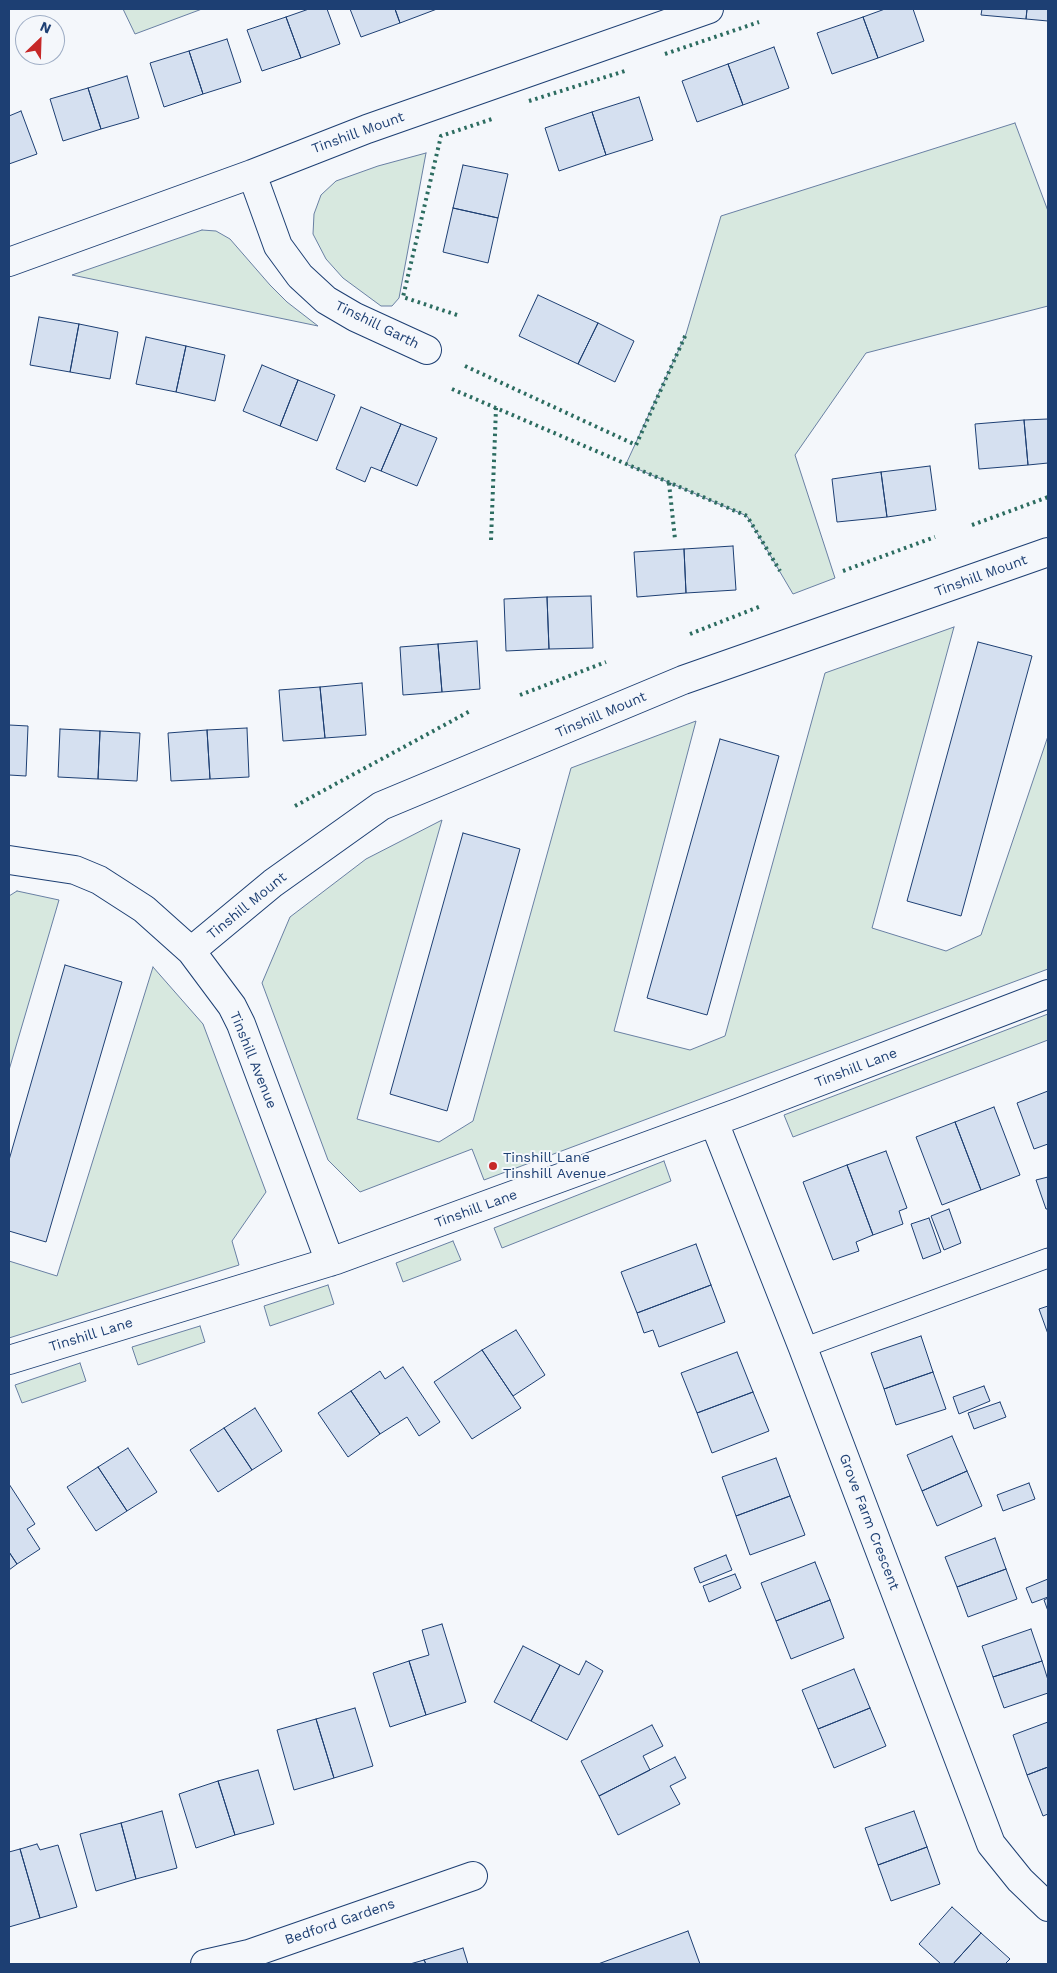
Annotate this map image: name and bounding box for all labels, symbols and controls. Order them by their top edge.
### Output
north arrow [15,15,65,65]
text: N [38,18,54,37]
street label: Tinshill Mount [310,109,406,157]
street label: Tinshill Garth [332,297,422,353]
street label: Tinshill Mount [933,552,1029,600]
street label: Tinshill Mount [553,688,649,742]
street label: Tinshill Mount [204,869,290,943]
street label: Tinshill Avenue [226,1009,280,1111]
street label: Tinshill Lane [812,1045,900,1091]
place label: Tinshill Lane Tinshill Avenue [503,1150,606,1182]
marker: Tinshill Lane Tinshill Avenue [487,1160,499,1172]
street label: Tinshill Lane [432,1186,520,1232]
street label: Tinshill Lane [47,1314,135,1356]
street label: Grove Farm Crescent [835,1451,903,1593]
street label: Bedford Gardens [283,1895,397,1949]

